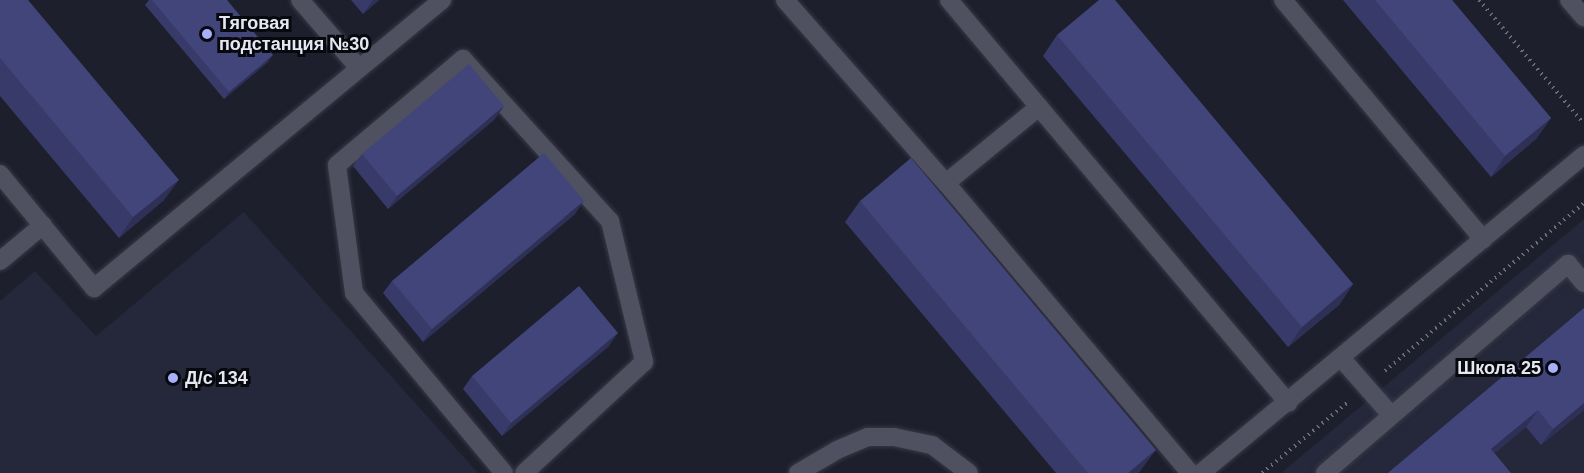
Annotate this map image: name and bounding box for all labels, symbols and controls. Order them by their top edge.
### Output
place label: Тяговая подстанция №30 [219,13,369,56]
marker: Тяговая подстанция №30 [200,27,214,41]
place label: Школа 25 [1457,357,1541,379]
marker: Школа 25 [1546,361,1560,375]
place label: Д/с 134 [185,367,248,389]
marker: Д/с 134 [166,371,180,385]

